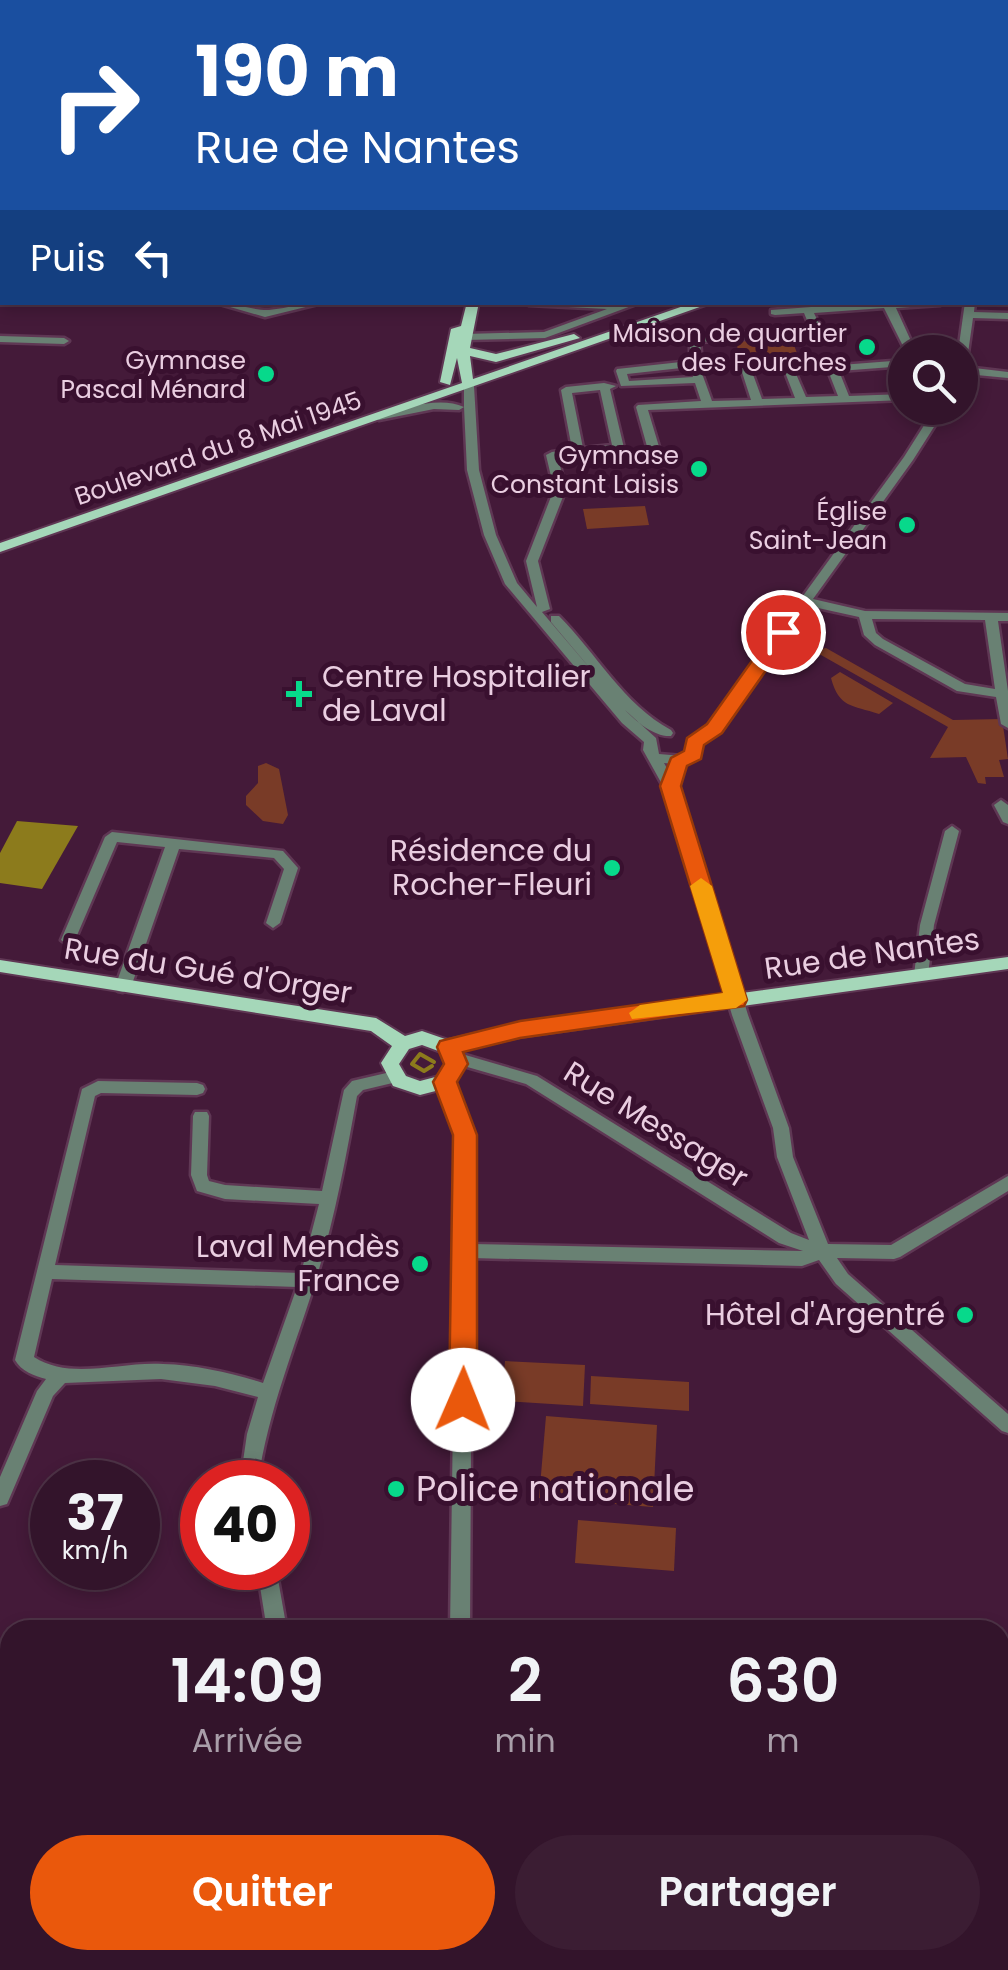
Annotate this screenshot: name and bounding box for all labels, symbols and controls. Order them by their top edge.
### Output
text: 190 m [195,22,399,121]
icon: right [30,40,160,170]
text: Rue de Nantes [195,116,520,179]
icon: left [126,230,181,285]
text: Puis [30,231,106,284]
place label: Maison de quartier des Fourches [612,316,847,380]
map controls [888,335,978,425]
button: search [888,335,978,425]
marker: Maison de quartier des Fourches [856,336,878,358]
place label: Gymnase Pascal Ménard [61,343,246,407]
marker: Gymnase Pascal Ménard [255,363,277,385]
street label: Boulevard du 8 Mai 1945 [70,383,366,514]
place label: Gymnase Constant Laisis [491,438,679,502]
marker: Gymnase Constant Laisis [688,458,710,480]
place label: Église Saint-Jean [749,494,887,558]
marker: Église Saint-Jean [896,514,918,536]
pin [741,590,826,675]
icon: arrive [756,605,811,660]
place label: Centre Hospitalier de Laval [322,655,591,732]
marker: Centre Hospitalier de Laval [286,681,312,707]
place label: Résidence du Rocher-Fleuri [390,829,592,906]
marker: Résidence du Rocher-Fleuri [601,857,623,879]
street label: Rue de Nantes [762,917,982,990]
street label: Rue du Gué d'Orger [61,927,355,1014]
street label: Rue Messager [556,1051,757,1198]
place label: Laval Mendès France [196,1225,400,1302]
marker: Laval Mendès France [409,1253,431,1275]
place label: Hôtel d'Argentré [705,1293,945,1336]
marker: Hôtel d'Argentré [954,1304,976,1326]
position arrow [411,1348,515,1452]
speed limit sign: 40 [180,1460,310,1590]
place label: Police nationale [416,1464,694,1513]
text: 37 [67,1477,124,1548]
marker: Police nationale [385,1478,407,1500]
text: km/h [62,1533,128,1568]
text: 14:09 [171,1639,324,1723]
text: 2 [508,1639,542,1723]
text: 630 [726,1639,839,1723]
text: Arrivée [192,1718,303,1763]
text: min [495,1718,556,1763]
text: m [766,1718,799,1763]
button: Quitter [30,1835,495,1950]
button: Partager [515,1835,980,1950]

